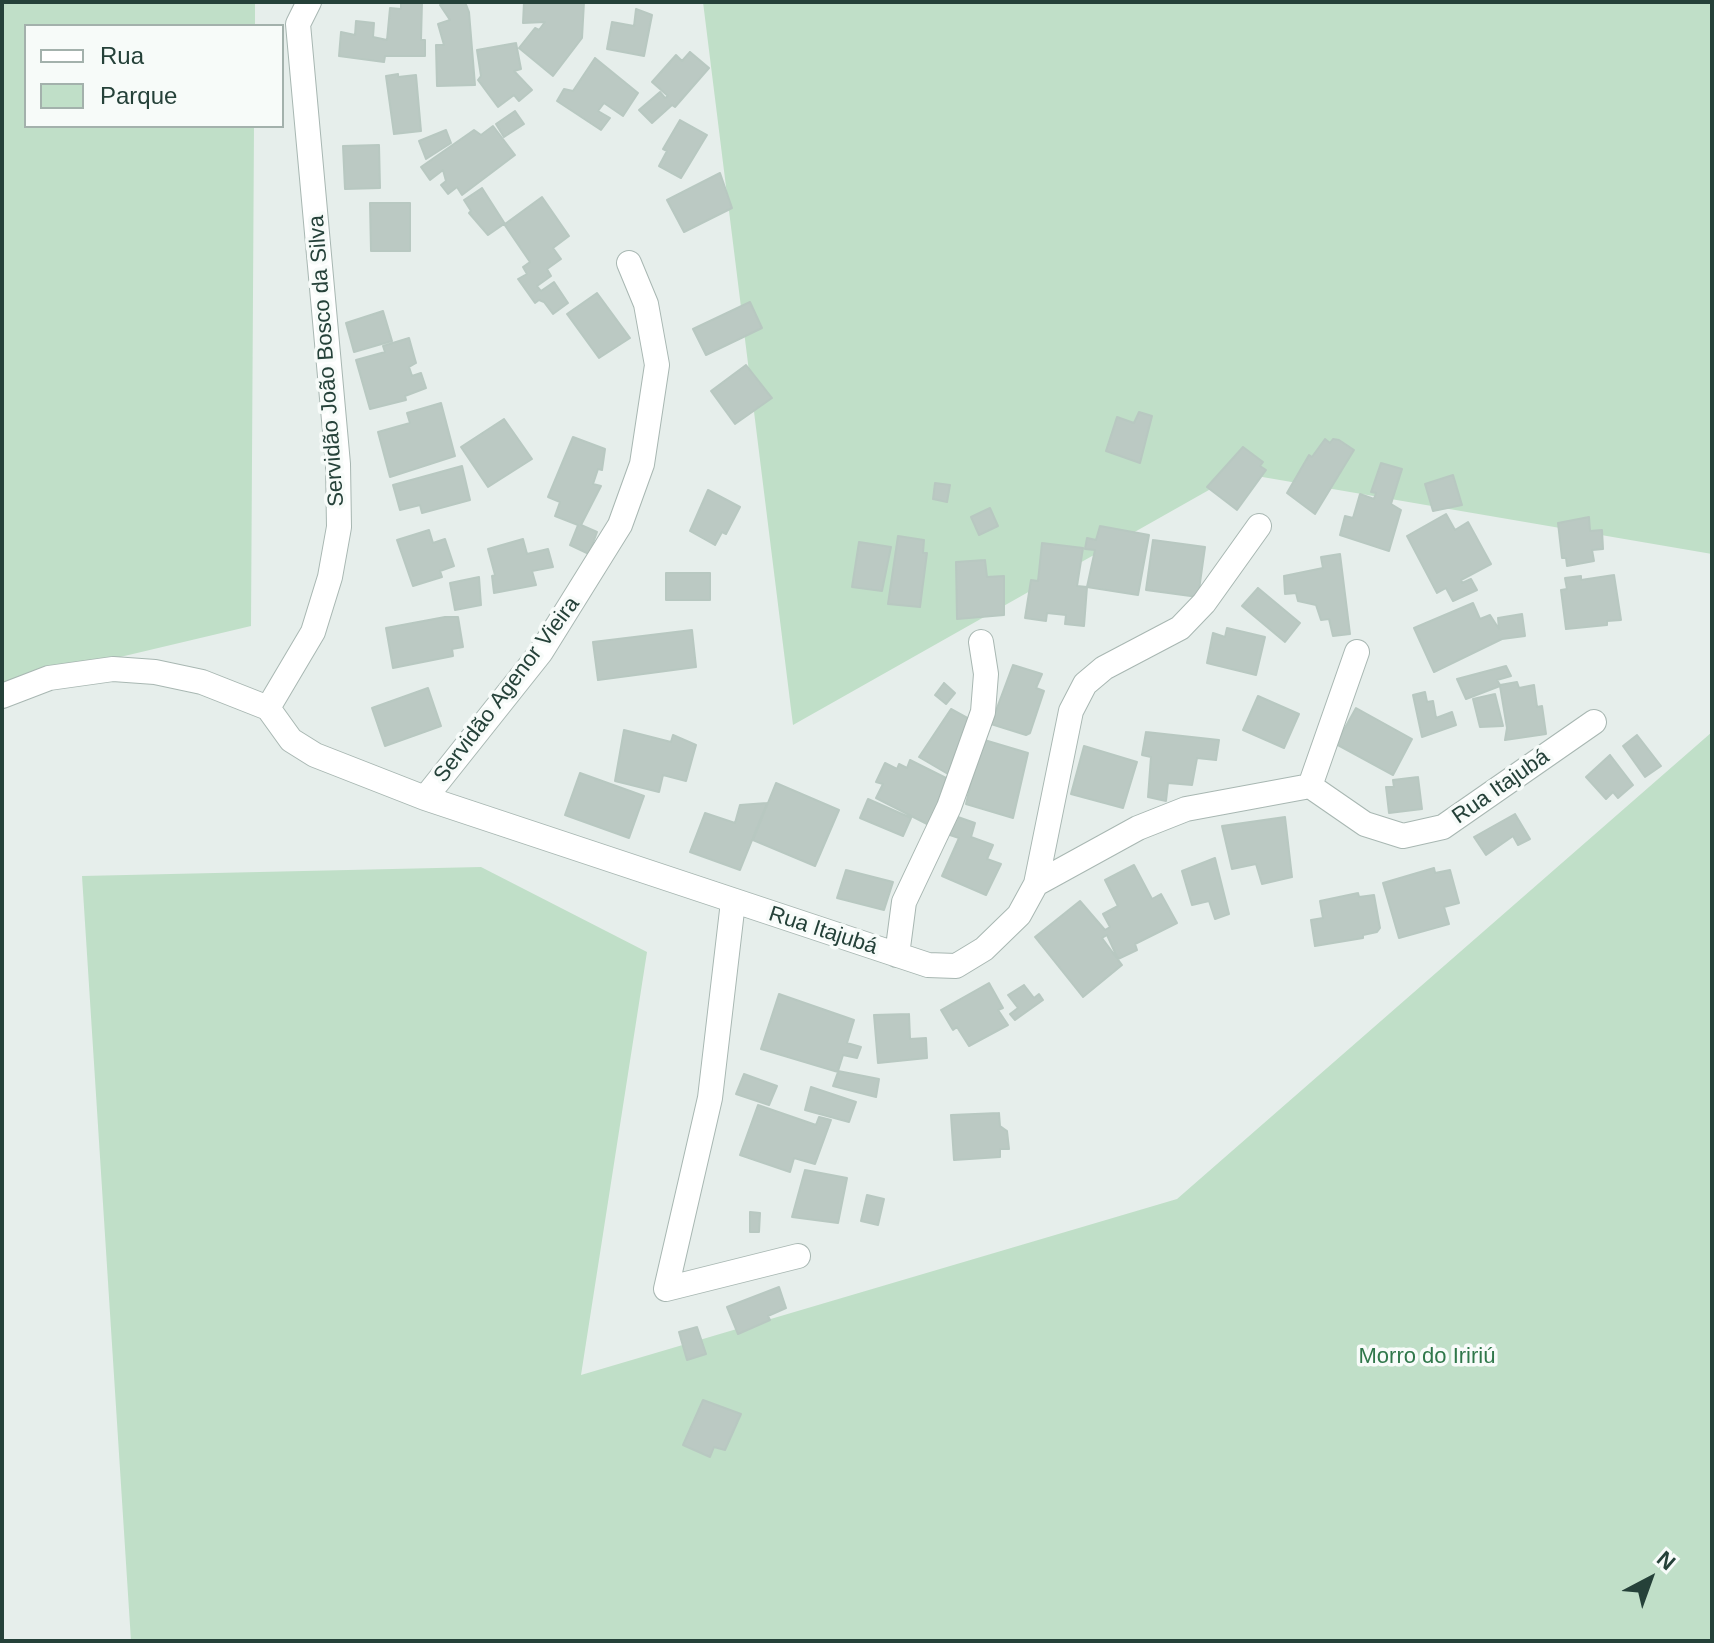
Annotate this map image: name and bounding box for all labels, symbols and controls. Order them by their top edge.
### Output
legend [24,24,284,128]
text: Rua [100,42,144,69]
text: Parque [100,82,177,109]
street label: Servidão João Bosco da Silva [304,214,350,508]
street label: Servidão Agenor Vieira [428,592,586,788]
street label: Rua Itajubá [1447,744,1555,830]
street label: Rua Itajubá [765,901,881,961]
park label: Morro do Iririú [1359,1344,1495,1370]
north arrow [1610,1539,1690,1619]
text: N [1652,1546,1680,1575]

